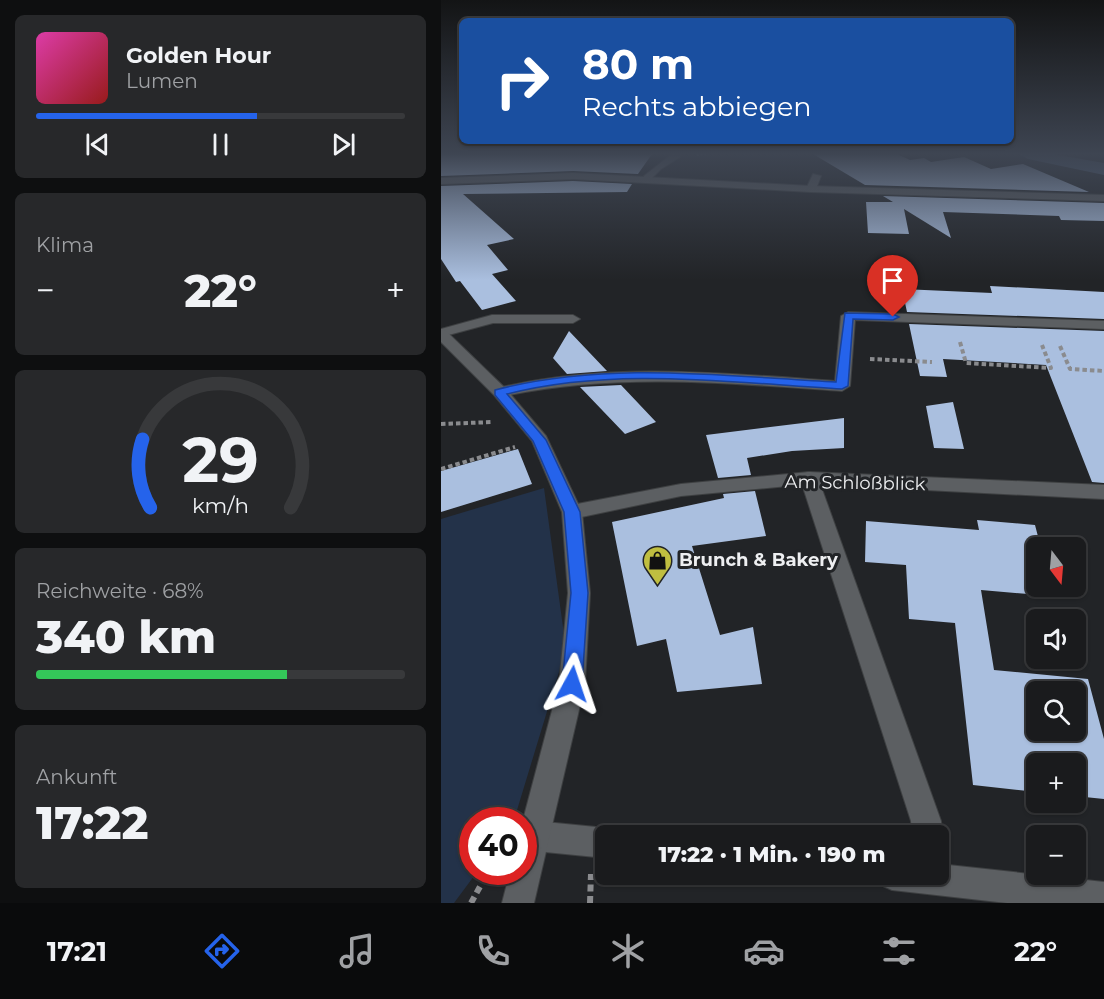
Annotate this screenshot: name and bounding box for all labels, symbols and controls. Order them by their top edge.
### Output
text: 80 m [582,38,694,90]
text: Golden Hour [126,42,271,69]
icon: right [483,42,561,120]
text: Lumen [126,69,198,93]
text: Rechts abbiegen [582,90,811,123]
icon: previous [81,128,114,161]
icon: pause [204,128,237,161]
icon: next [327,128,360,161]
text: Klima [36,233,94,257]
pin [867,255,918,317]
text: 22° [184,263,257,318]
icon: arrive [876,264,909,297]
text: − [36,270,55,310]
text: + [386,270,405,310]
text: 29 [182,423,259,499]
street label: Am Schloßblick [784,471,926,495]
text: km/h [192,493,249,519]
north arrow [1026,537,1086,597]
map controls [1026,537,1086,885]
shop icon: Brunch & Bakery [642,544,674,586]
place label: Brunch & Bakery [679,549,838,571]
text: Reichweite · 68% [36,579,204,603]
text: 340 km [36,609,216,664]
button: sound [1026,609,1086,669]
position arrow [540,652,604,716]
button: search [1026,681,1086,741]
button: + [1026,753,1086,813]
text: Ankunft [36,765,117,789]
text: 17:22 [36,795,148,850]
speed limit sign: 40 [459,807,537,885]
button: − [1026,825,1086,885]
text: 17:22 · 1 Min. · 190 m [658,841,886,868]
icon: directions [201,930,243,972]
icon: music [336,930,378,972]
icon: phone [472,930,514,972]
icon: climate [607,930,649,972]
icon: car [743,930,785,972]
icon: filters [878,930,920,972]
text: 17:21 [47,935,107,968]
text: 22° [1014,935,1057,968]

